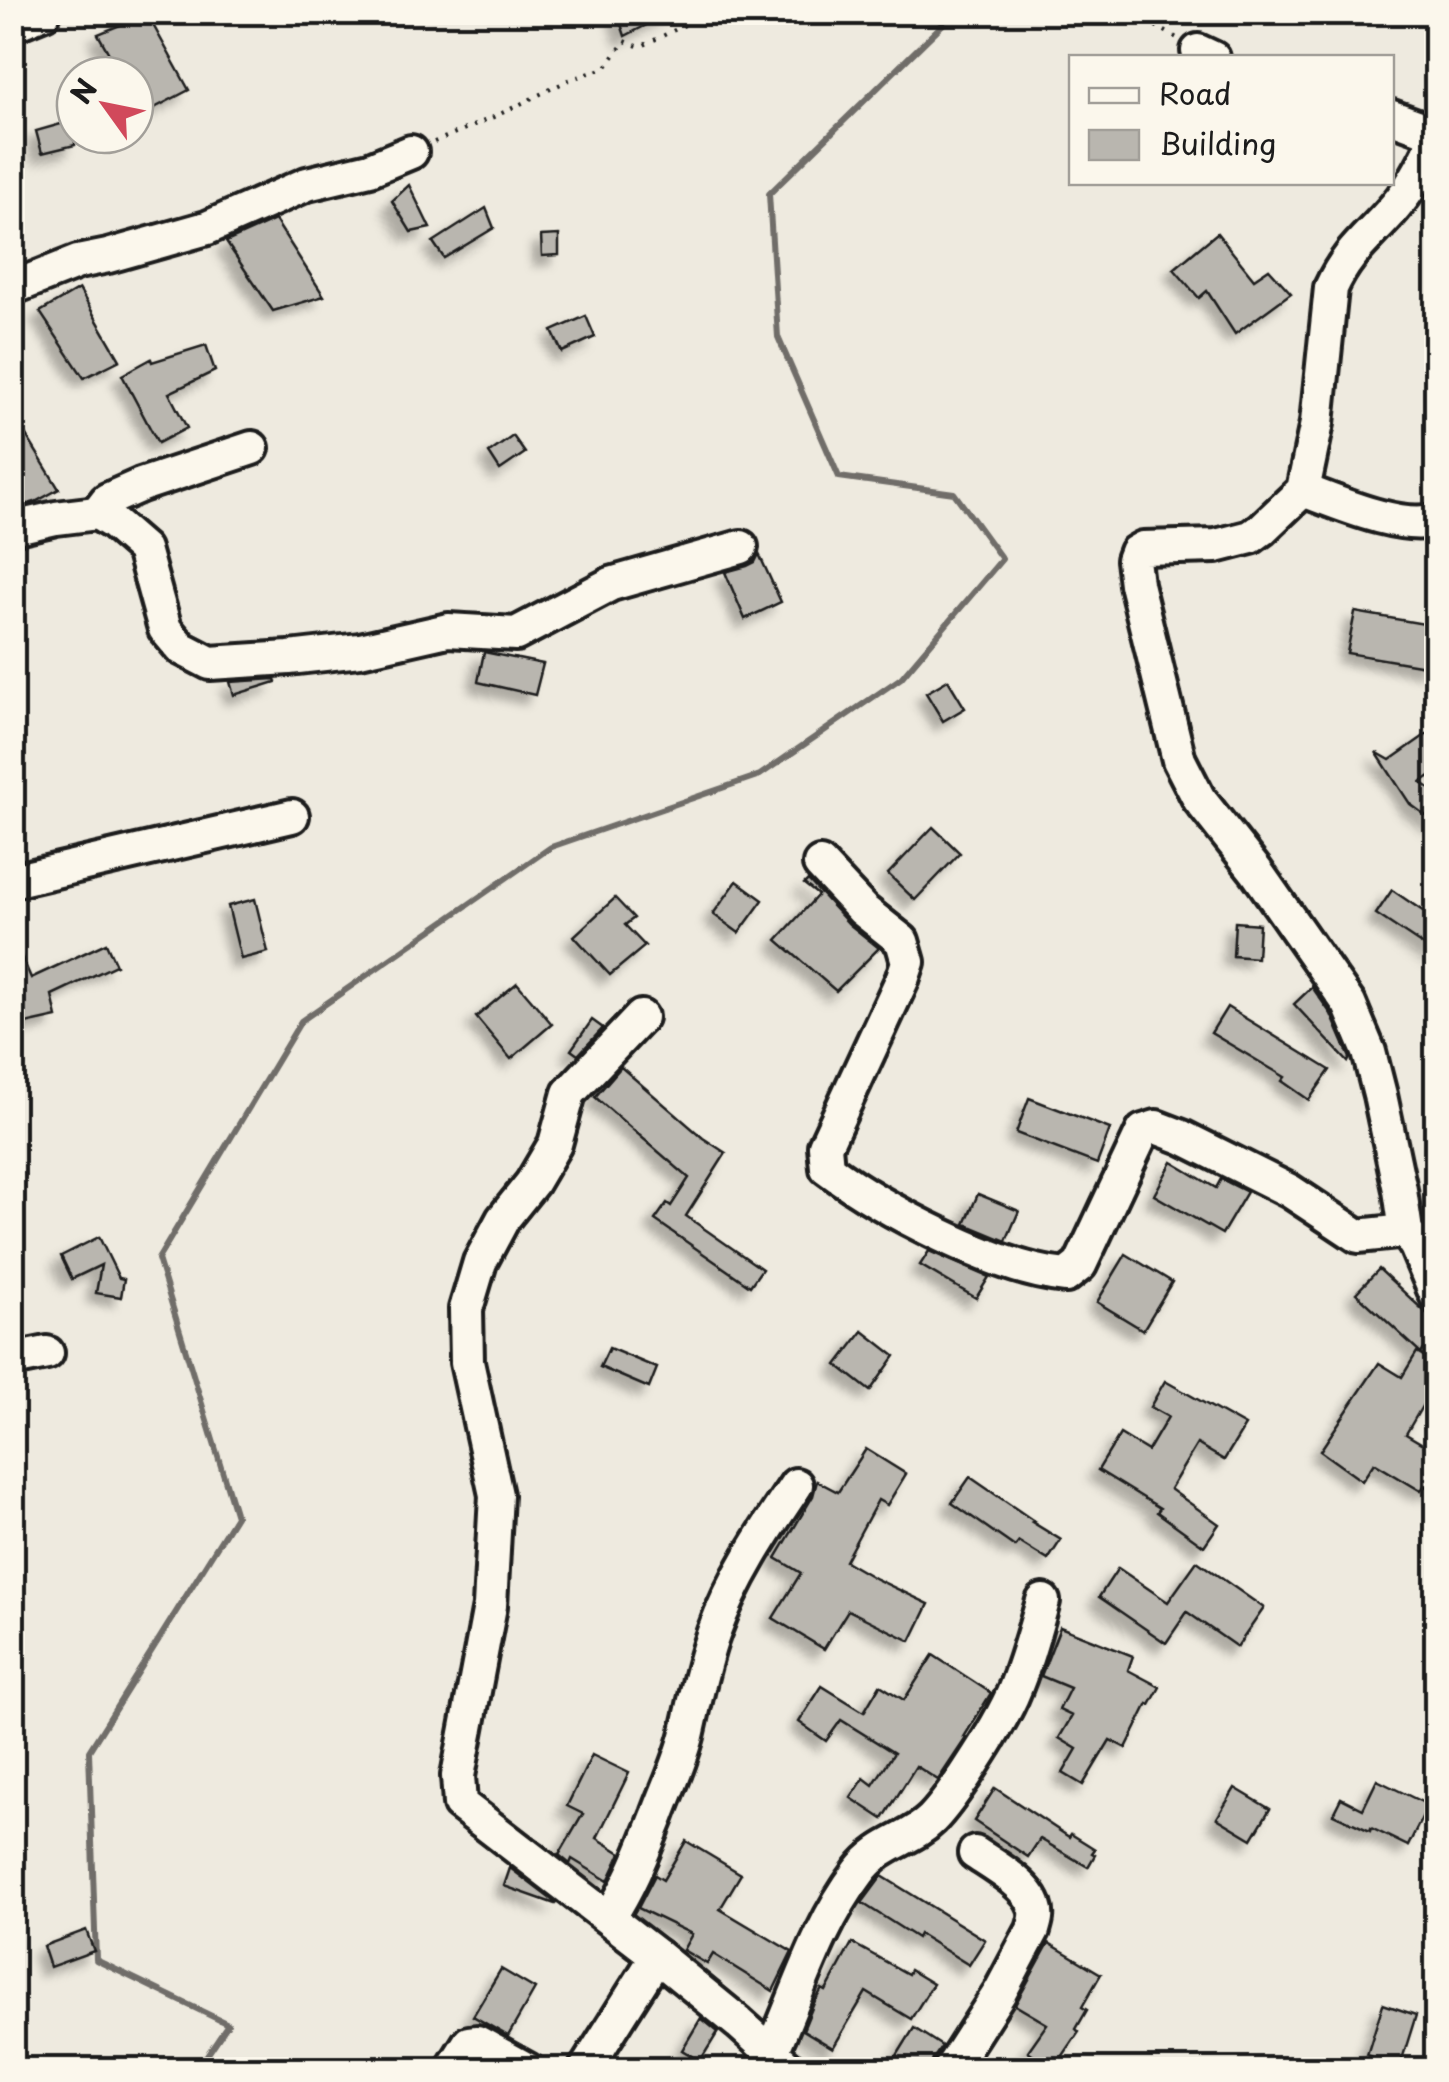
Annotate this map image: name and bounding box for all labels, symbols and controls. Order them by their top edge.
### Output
north arrow [55,55,155,155]
legend [1069,55,1394,185]
text: N [59,70,107,112]
text: Road [1159,70,1232,115]
text: Building [1159,120,1276,165]

